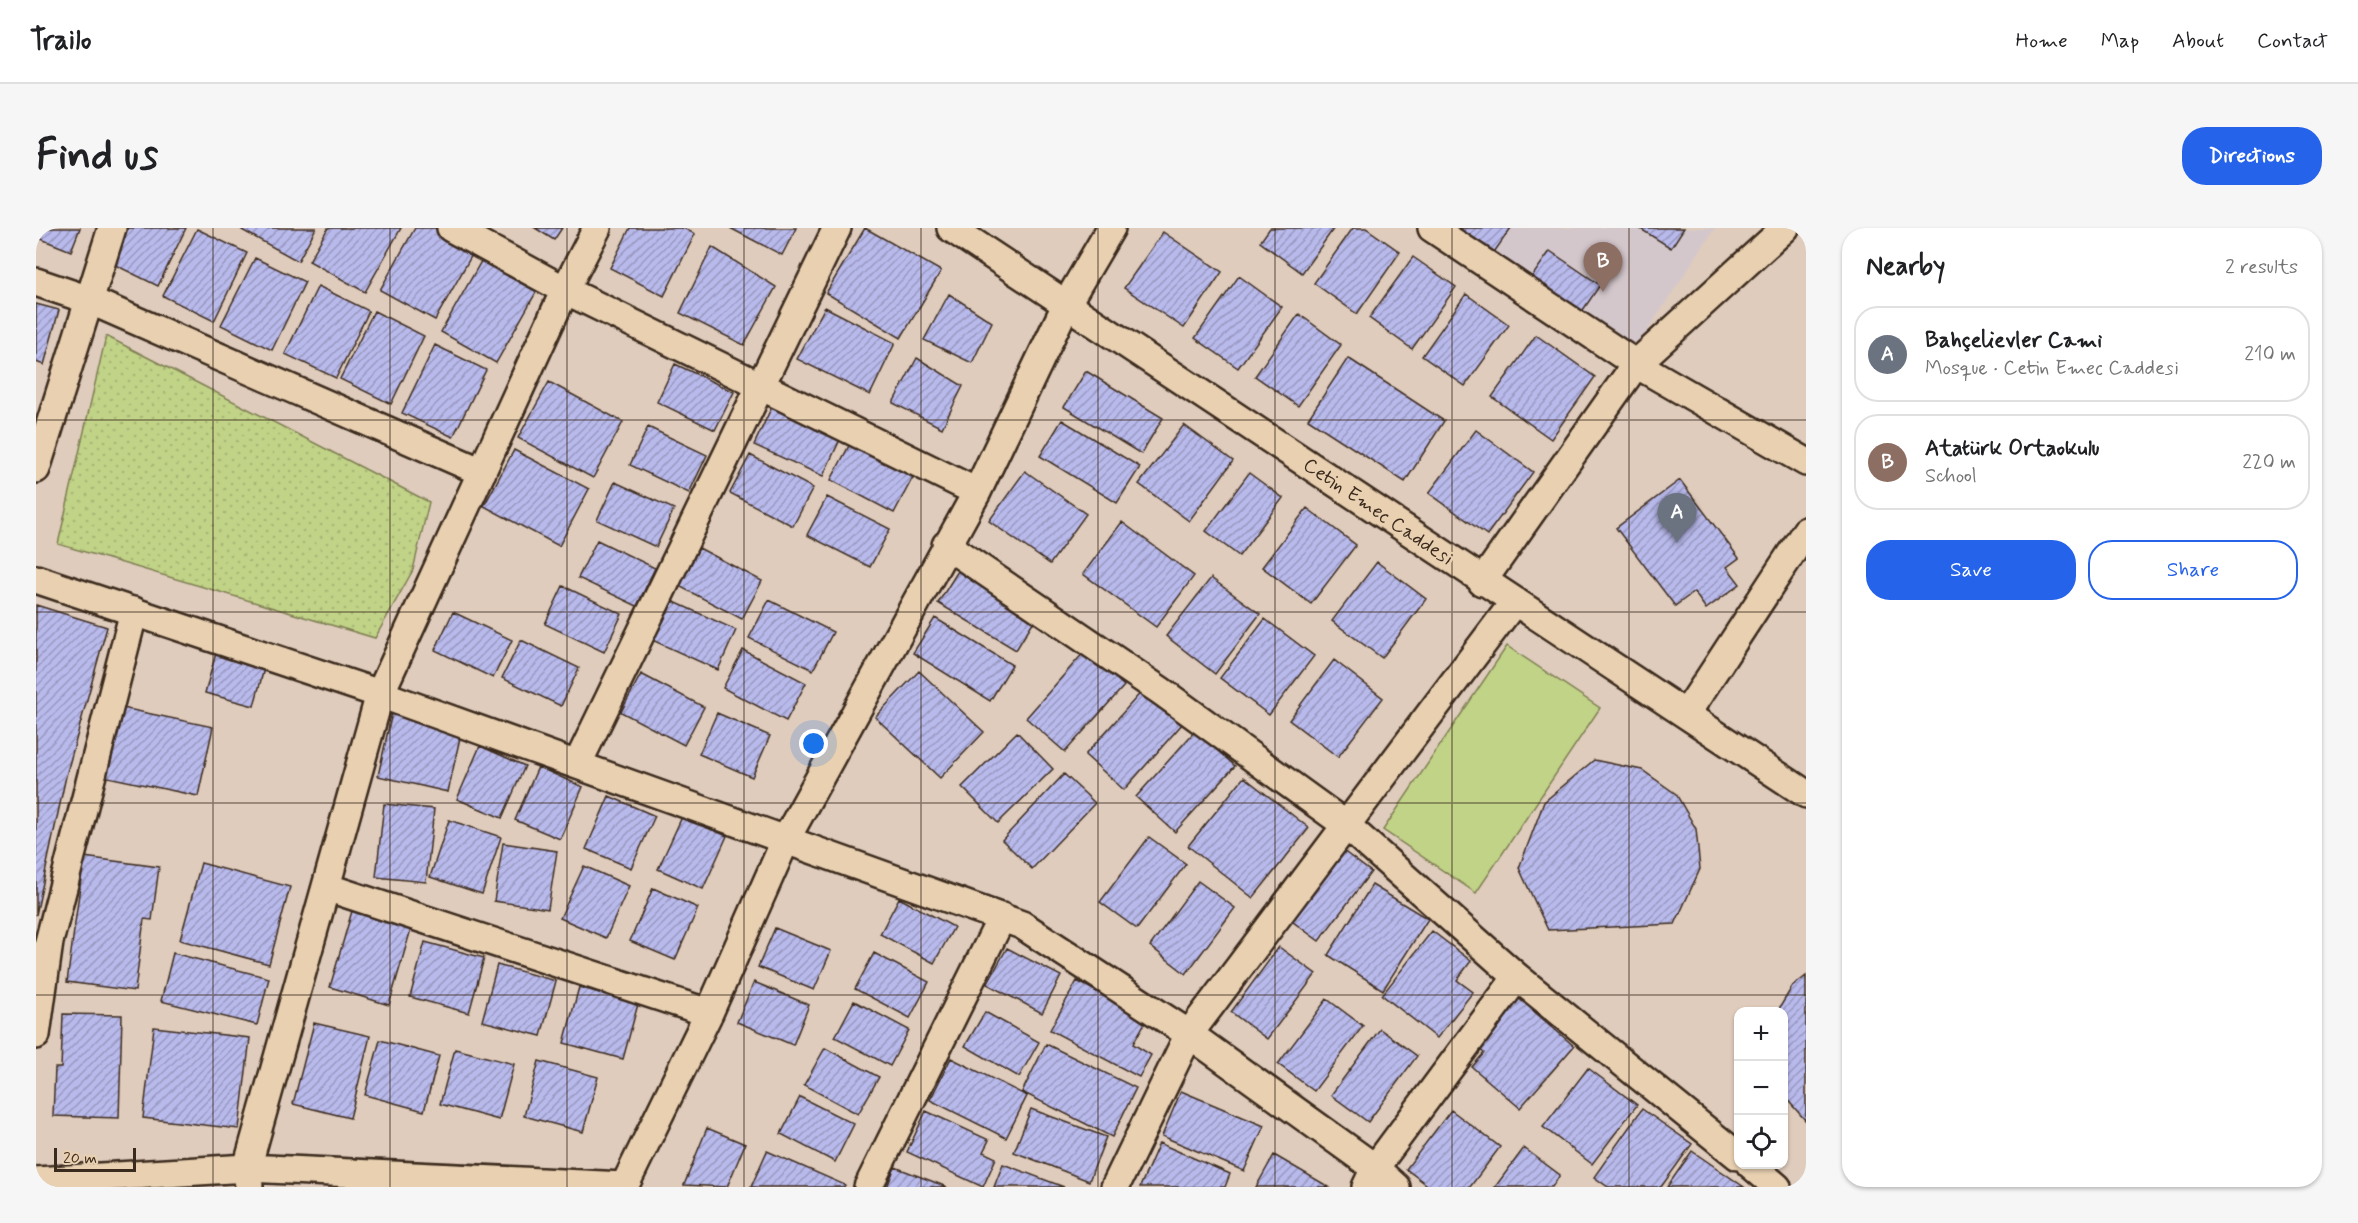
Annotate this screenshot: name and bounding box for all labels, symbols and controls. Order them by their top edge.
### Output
text: Trailo [30,23,91,60]
text: Home [2016,27,2068,55]
text: Map [2101,27,2139,55]
text: About [2172,27,2224,55]
text: Contact [2257,27,2328,55]
button: Directions [2182,127,2322,185]
text: Find us [36,129,158,184]
pin: B [1584,242,1622,292]
text: Nearby [1866,250,1945,284]
text: 2 results [2225,254,2298,281]
text: Bahçelievler Cami [1925,327,2102,355]
text: A [1881,341,1894,368]
text: 210 m [2244,341,2296,368]
text: Mosque · Cetin Emec Caddesi [1925,355,2179,382]
text: Atatürk Ortaokulu [1925,435,2099,463]
text: B [1881,449,1894,476]
text: 220 m [2242,449,2296,476]
street label: Cetin Emec Caddesi [1298,452,1458,572]
text: School [1925,463,1977,490]
pin: A [1658,494,1696,543]
button: Save [1866,540,2076,600]
button: Share [2088,540,2298,600]
your location [799,729,828,758]
map controls [1734,1007,1788,1169]
button: + [1734,1007,1788,1061]
button: − [1734,1061,1788,1115]
button: locate [1734,1115,1788,1169]
scale bar [54,1145,136,1172]
text: 20 m [63,1148,97,1169]

